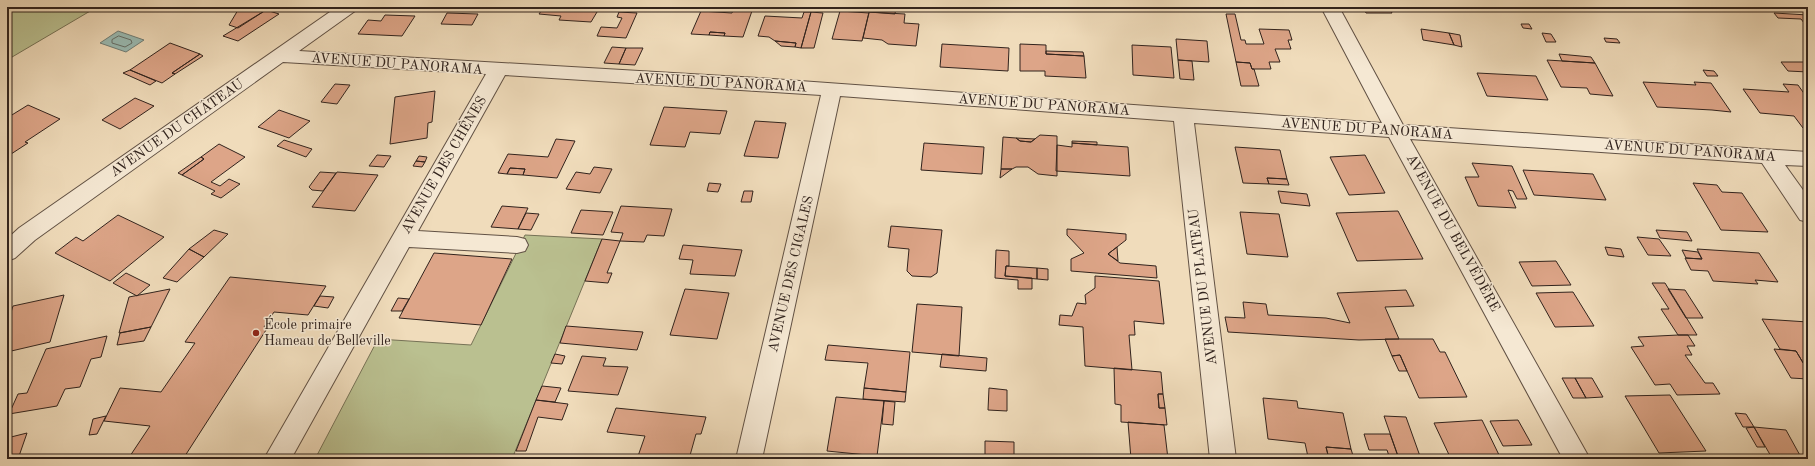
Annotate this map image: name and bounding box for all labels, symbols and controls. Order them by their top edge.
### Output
street label: AVENUE DU PANORAMA [311,51,484,77]
street label: AVENUE DU PANORAMA [635,72,808,95]
street label: AVENUE DU CHÂTEAU [106,74,246,179]
street label: AVENUE DES CHÊNES [396,92,489,236]
street label: AVENUE DU PANORAMA [958,92,1131,118]
street label: AVENUE DU PANORAMA [1281,116,1454,142]
street label: AVENUE DU PANORAMA [1604,138,1777,164]
street label: AVENUE DU BELVÉDÈRE [1404,150,1505,314]
street label: AVENUE DES CIGALES [766,194,816,354]
street label: AVENUE DU PLATEAU [1186,208,1220,366]
place label: École primaire Hameau de Belleville [264,315,391,348]
marker: École primaire Hameau de Belleville [251,328,261,338]

